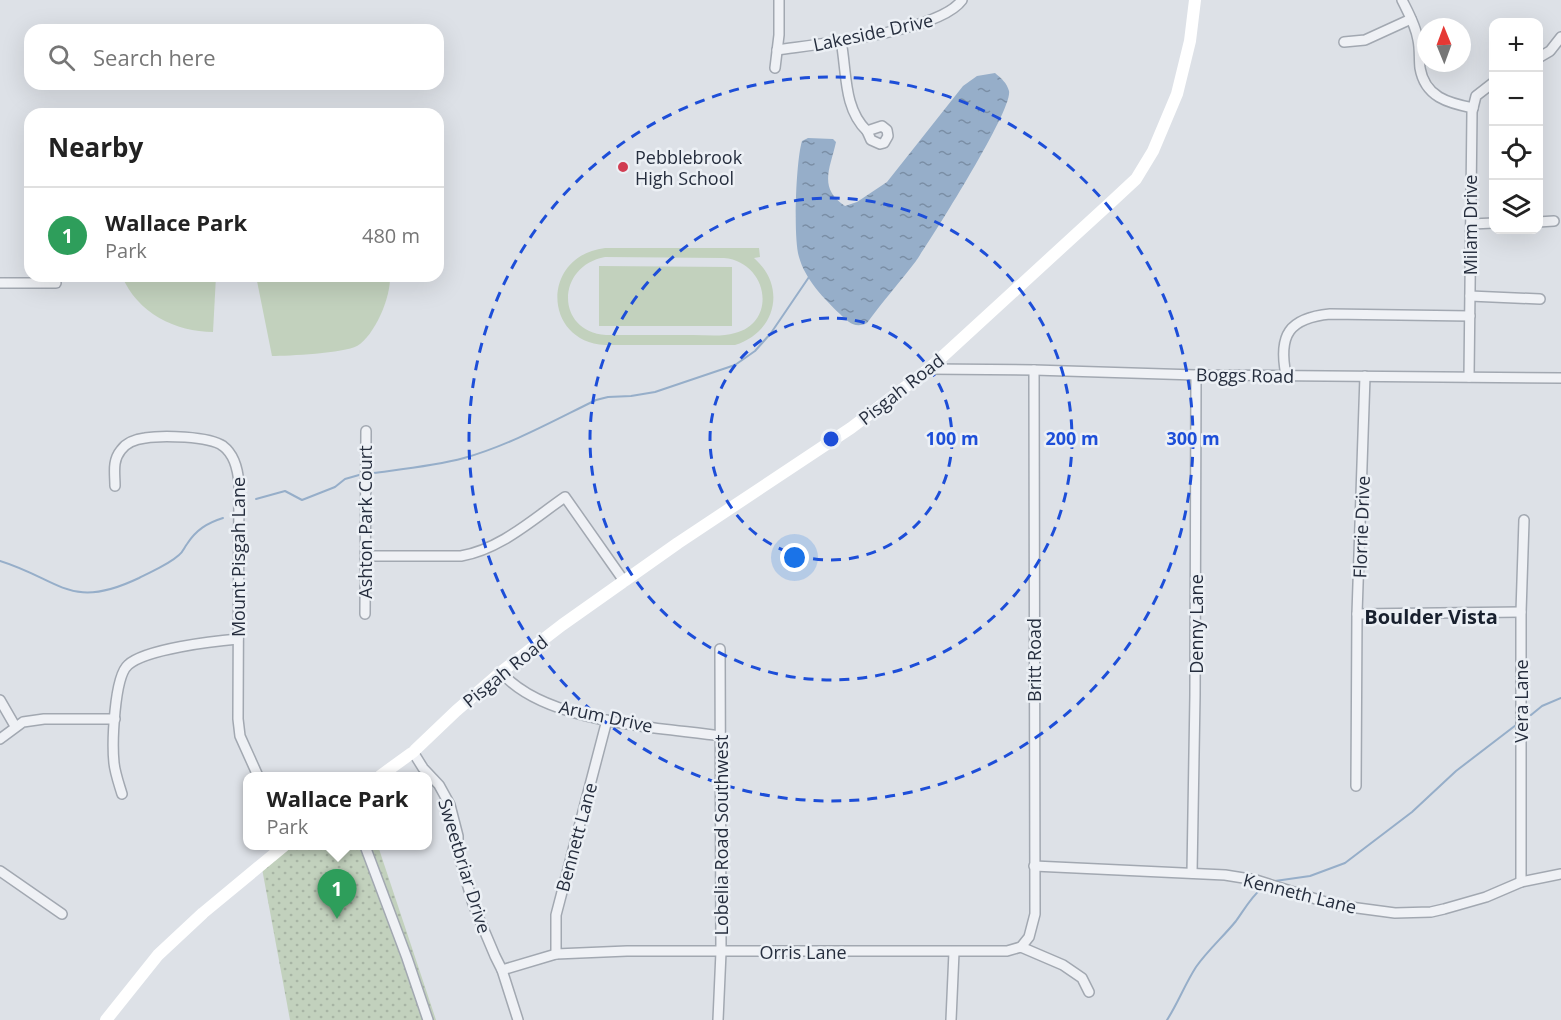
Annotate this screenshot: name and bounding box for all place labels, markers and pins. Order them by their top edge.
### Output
place label: Pebblebrook High School [635,145,743,190]
marker: Pebblebrook High School [616,160,630,174]
centre of rings [821,429,841,449]
pin: 1 [318,870,356,919]

